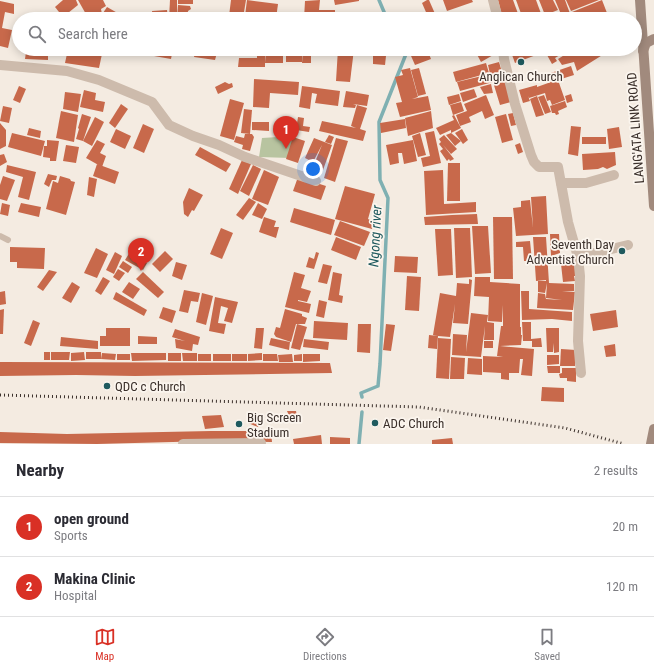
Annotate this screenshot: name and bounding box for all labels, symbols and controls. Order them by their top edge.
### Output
search box [12,12,642,56]
icon: search [26,23,48,45]
text: Search here [58,25,128,43]
marker: Anglican Church [516,57,526,67]
place label: Anglican Church [479,69,563,84]
street label: LANG'ATA LINK ROAD [624,72,647,184]
pin: 1 [273,116,299,149]
your location [303,159,323,179]
water label: Ngong river [365,204,385,267]
place label: Seventh Day Adventist Church [527,237,615,267]
pin: 2 [128,238,154,271]
marker: Seventh Day Adventist Church [617,246,627,256]
place label: QDC c Church [115,379,186,394]
marker: QDC c Church [102,381,112,391]
place label: Big Screen Stadium [247,410,302,440]
place label: ADC Church [383,416,444,431]
marker: ADC Church [370,418,380,428]
marker: Big Screen Stadium [234,419,244,429]
text: Nearby [16,460,64,480]
text: 2 results [594,463,638,478]
text: open ground [54,510,129,528]
text: 1 [26,519,32,534]
text: 20 m [612,519,638,534]
text: Sports [54,528,88,543]
text: Makina Clinic [54,570,135,588]
text: 2 [26,579,32,594]
text: 120 m [606,579,638,594]
text: Hospital [54,588,97,603]
tab: Map [94,626,116,663]
tab: Directions [303,626,347,663]
tab: Saved [534,626,560,663]

